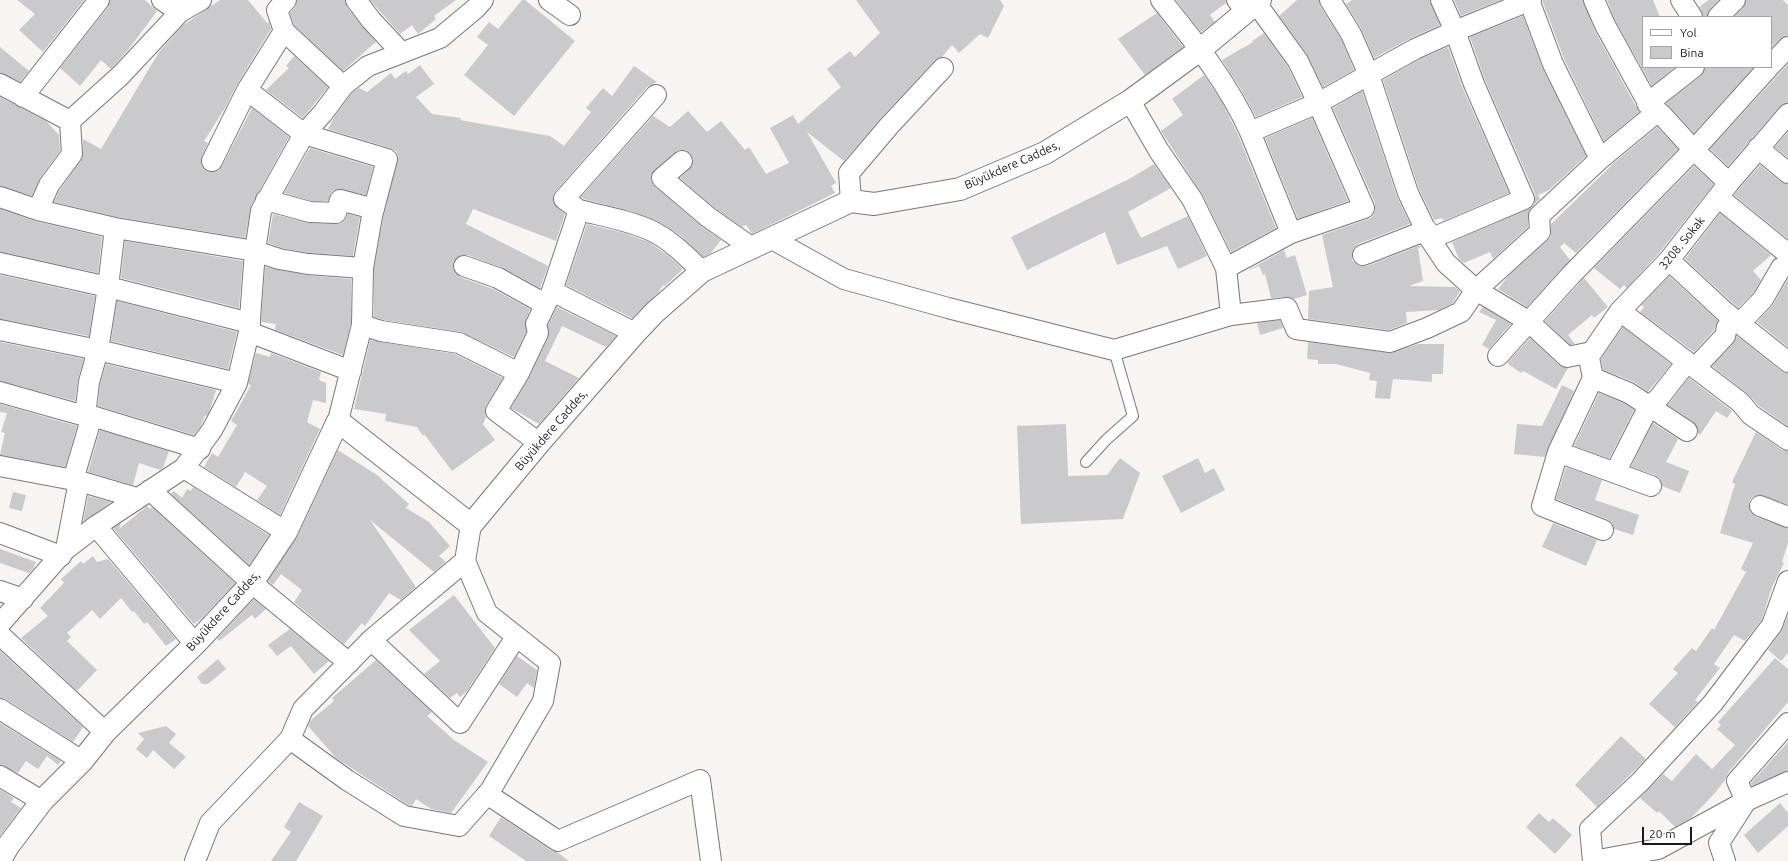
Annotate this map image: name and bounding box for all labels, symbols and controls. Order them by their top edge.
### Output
legend [1642,16,1772,68]
text: Yol [1680,26,1697,39]
text: Bina [1680,46,1704,59]
street label: Büyükdere Caddes, [962,138,1062,192]
street label: 3208. Sokak [1656,213,1708,273]
street label: Büyükdere Caddes, [512,386,590,474]
street label: Büyükdere Caddes, [183,568,263,654]
scale bar [1644,819,1694,845]
text: 20 m [1649,827,1676,840]

